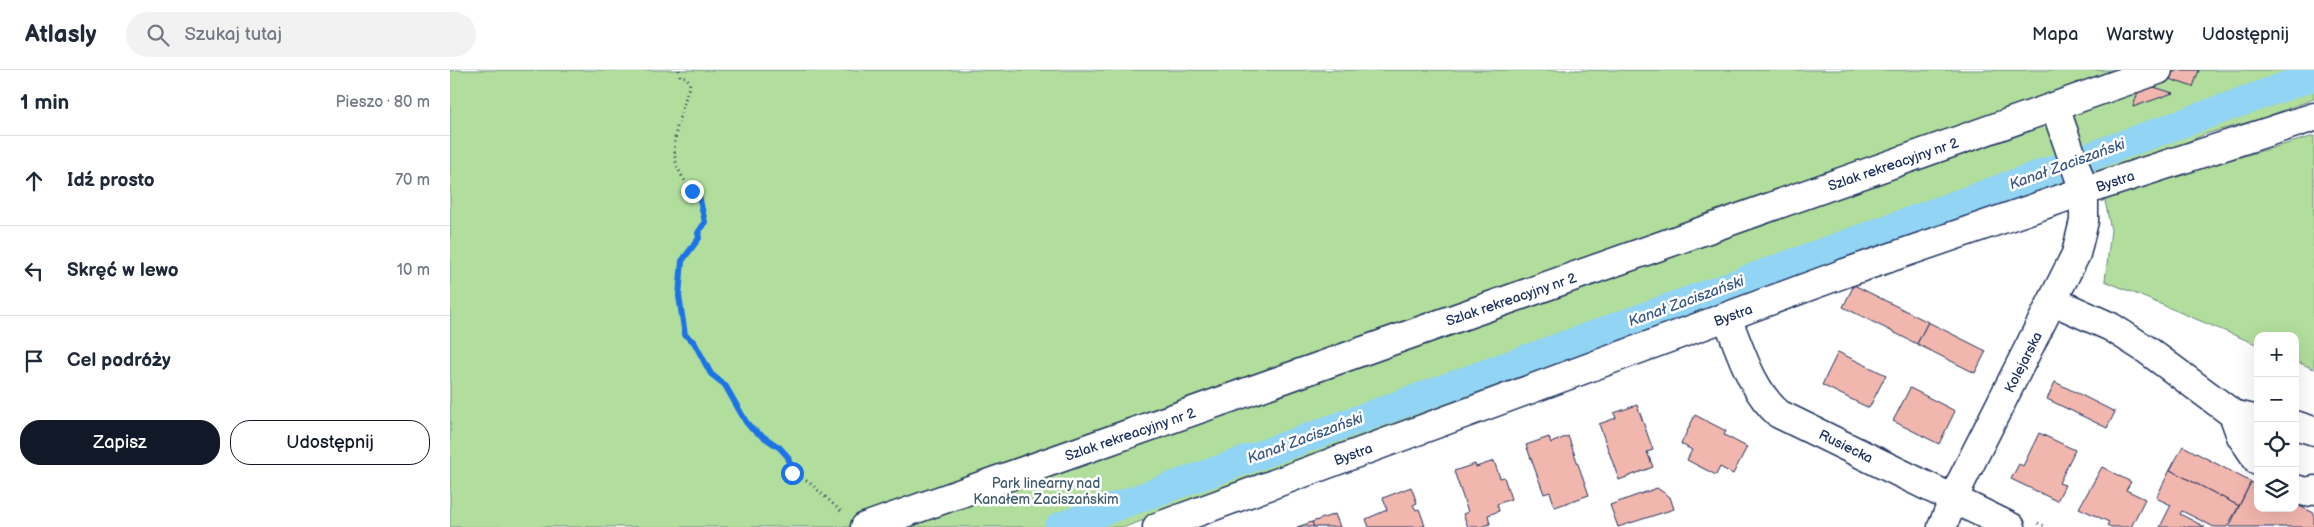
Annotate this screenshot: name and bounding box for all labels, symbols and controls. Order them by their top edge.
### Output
search box [126,12,476,57]
text: Atlasly [25,20,96,49]
icon: search [144,21,172,49]
text: Szukaj tutaj [184,23,282,46]
text: Mapa [2032,24,2078,45]
text: Warstwy [2106,24,2174,45]
text: Udostępnij [2202,24,2289,45]
text: 1 min [20,90,69,115]
text: Pieszo · 80 m [336,93,430,112]
street label: Szlak rekreacyjny nr 2 [1826,134,1961,195]
water label: Kanał Zaciszański [2007,134,2128,194]
icon: ahead [20,167,48,195]
street label: Bystra [2094,167,2137,196]
text: Idź prosto [67,169,155,192]
text: 70 m [395,171,430,190]
route end [681,180,704,203]
icon: left [20,257,48,285]
text: Skręć w lewo [67,259,179,282]
text: 10 m [397,261,430,280]
street label: Szlak rekreacyjny nr 2 [1444,269,1579,330]
water label: Kanał Zaciszański [1626,271,1747,331]
street label: Bystra [1712,301,1755,330]
street label: Kolejarska [2001,329,2046,395]
map controls [2254,332,2299,512]
button: + [2254,332,2299,377]
icon: arrive [20,347,48,375]
text: Cel podróży [67,349,171,372]
button: − [2254,377,2299,422]
street label: Szlak rekreacyjny nr 2 [1063,404,1198,465]
water label: Kanał Zaciszański [1245,408,1366,468]
button: Zapisz [20,420,220,465]
button: Udostępnij [230,420,430,465]
button: locate [2254,422,2299,467]
street label: Rusiecka [1816,426,1876,467]
street label: Bystra [1332,440,1375,469]
route start [781,462,804,485]
button: layers [2254,467,2299,512]
park label: Park linearny nad Kanałem Zaciszańskim [973,475,1119,508]

